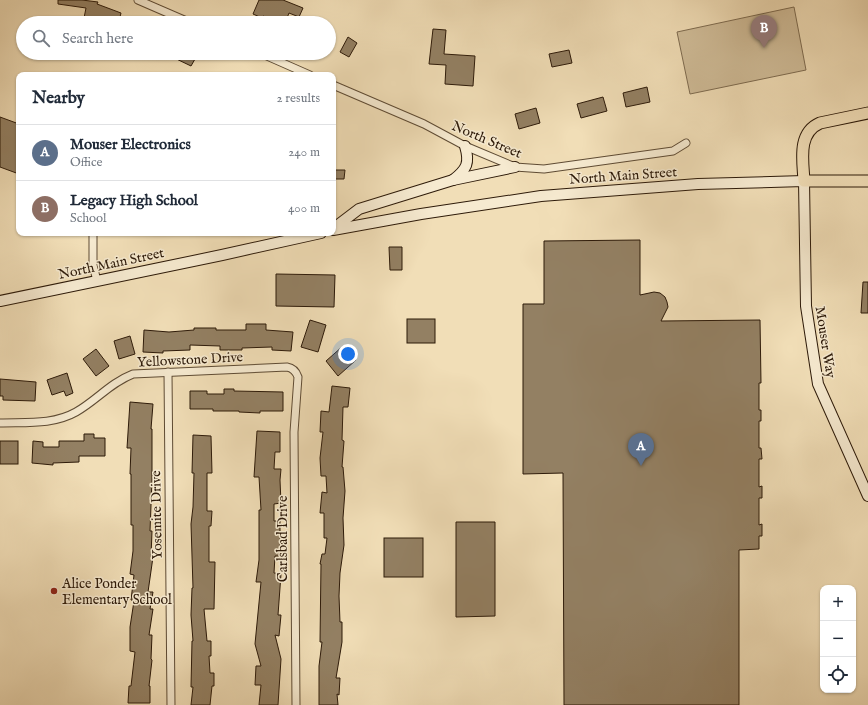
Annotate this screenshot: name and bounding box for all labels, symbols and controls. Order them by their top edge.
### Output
pin: B [751,15,777,48]
search box [16,16,336,60]
icon: search [30,27,52,49]
text: Search here [62,29,133,48]
text: Nearby [32,88,85,109]
text: 2 results [276,90,320,107]
street label: North Street [449,117,525,163]
text: Mouser Electronics [70,135,191,154]
text: A [41,144,49,161]
text: 240 m [288,144,320,161]
text: Office [70,154,102,171]
street label: North Main Street [569,163,678,189]
text: Legacy High School [70,191,198,210]
text: B [41,200,49,217]
text: 400 m [288,200,320,217]
text: School [70,210,107,227]
street label: North Main Street [57,244,166,284]
street label: Mouser Way [810,305,840,380]
your location [338,344,358,364]
street label: Yellowstone Drive [137,348,244,372]
pin: A [628,433,654,466]
street label: Yosemite Drive [147,470,167,560]
street label: Carlsbad Drive [274,495,292,582]
place label: Alice Ponder Elementary School [61,575,172,609]
map controls [820,585,856,693]
button: + [820,585,856,621]
marker: Alice Ponder Elementary School [49,586,59,596]
button: − [820,621,856,657]
button: locate [820,657,856,693]

